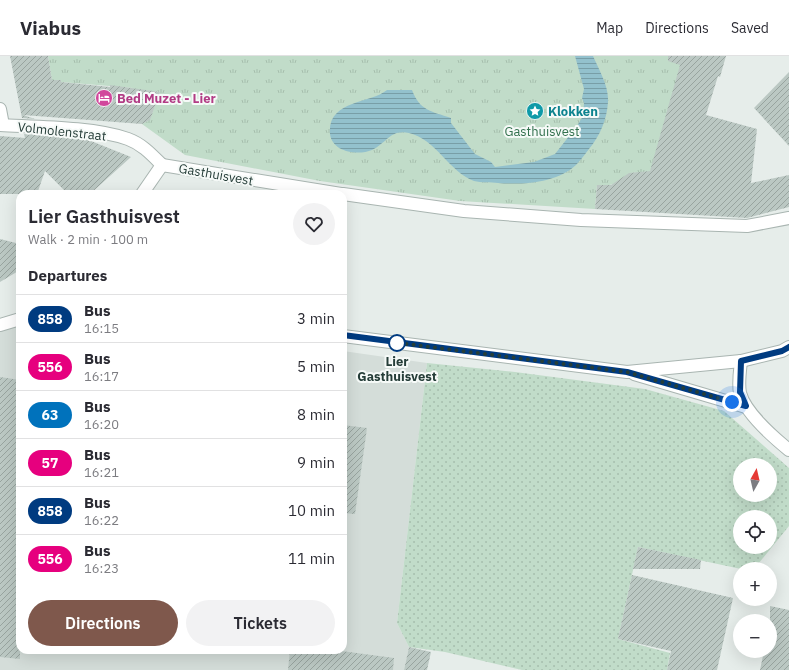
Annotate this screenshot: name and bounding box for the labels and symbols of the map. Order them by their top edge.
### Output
hotel icon: Bed Muzet - Lier [94,88,114,108]
place label: Bed Muzet - Lier [117,90,216,107]
place icon: Klokken [525,101,545,121]
place label: Klokken [548,103,598,120]
street label: Volmolenstraat [17,118,107,145]
park label: Gasthuisvest [504,123,580,140]
street label: Gasthuisvest [177,160,254,189]
marker: Lier Gasthuisvest [388,334,406,352]
place label: Lier Gasthuisvest [357,353,437,385]
your location [722,392,742,412]
north arrow [733,458,777,502]

